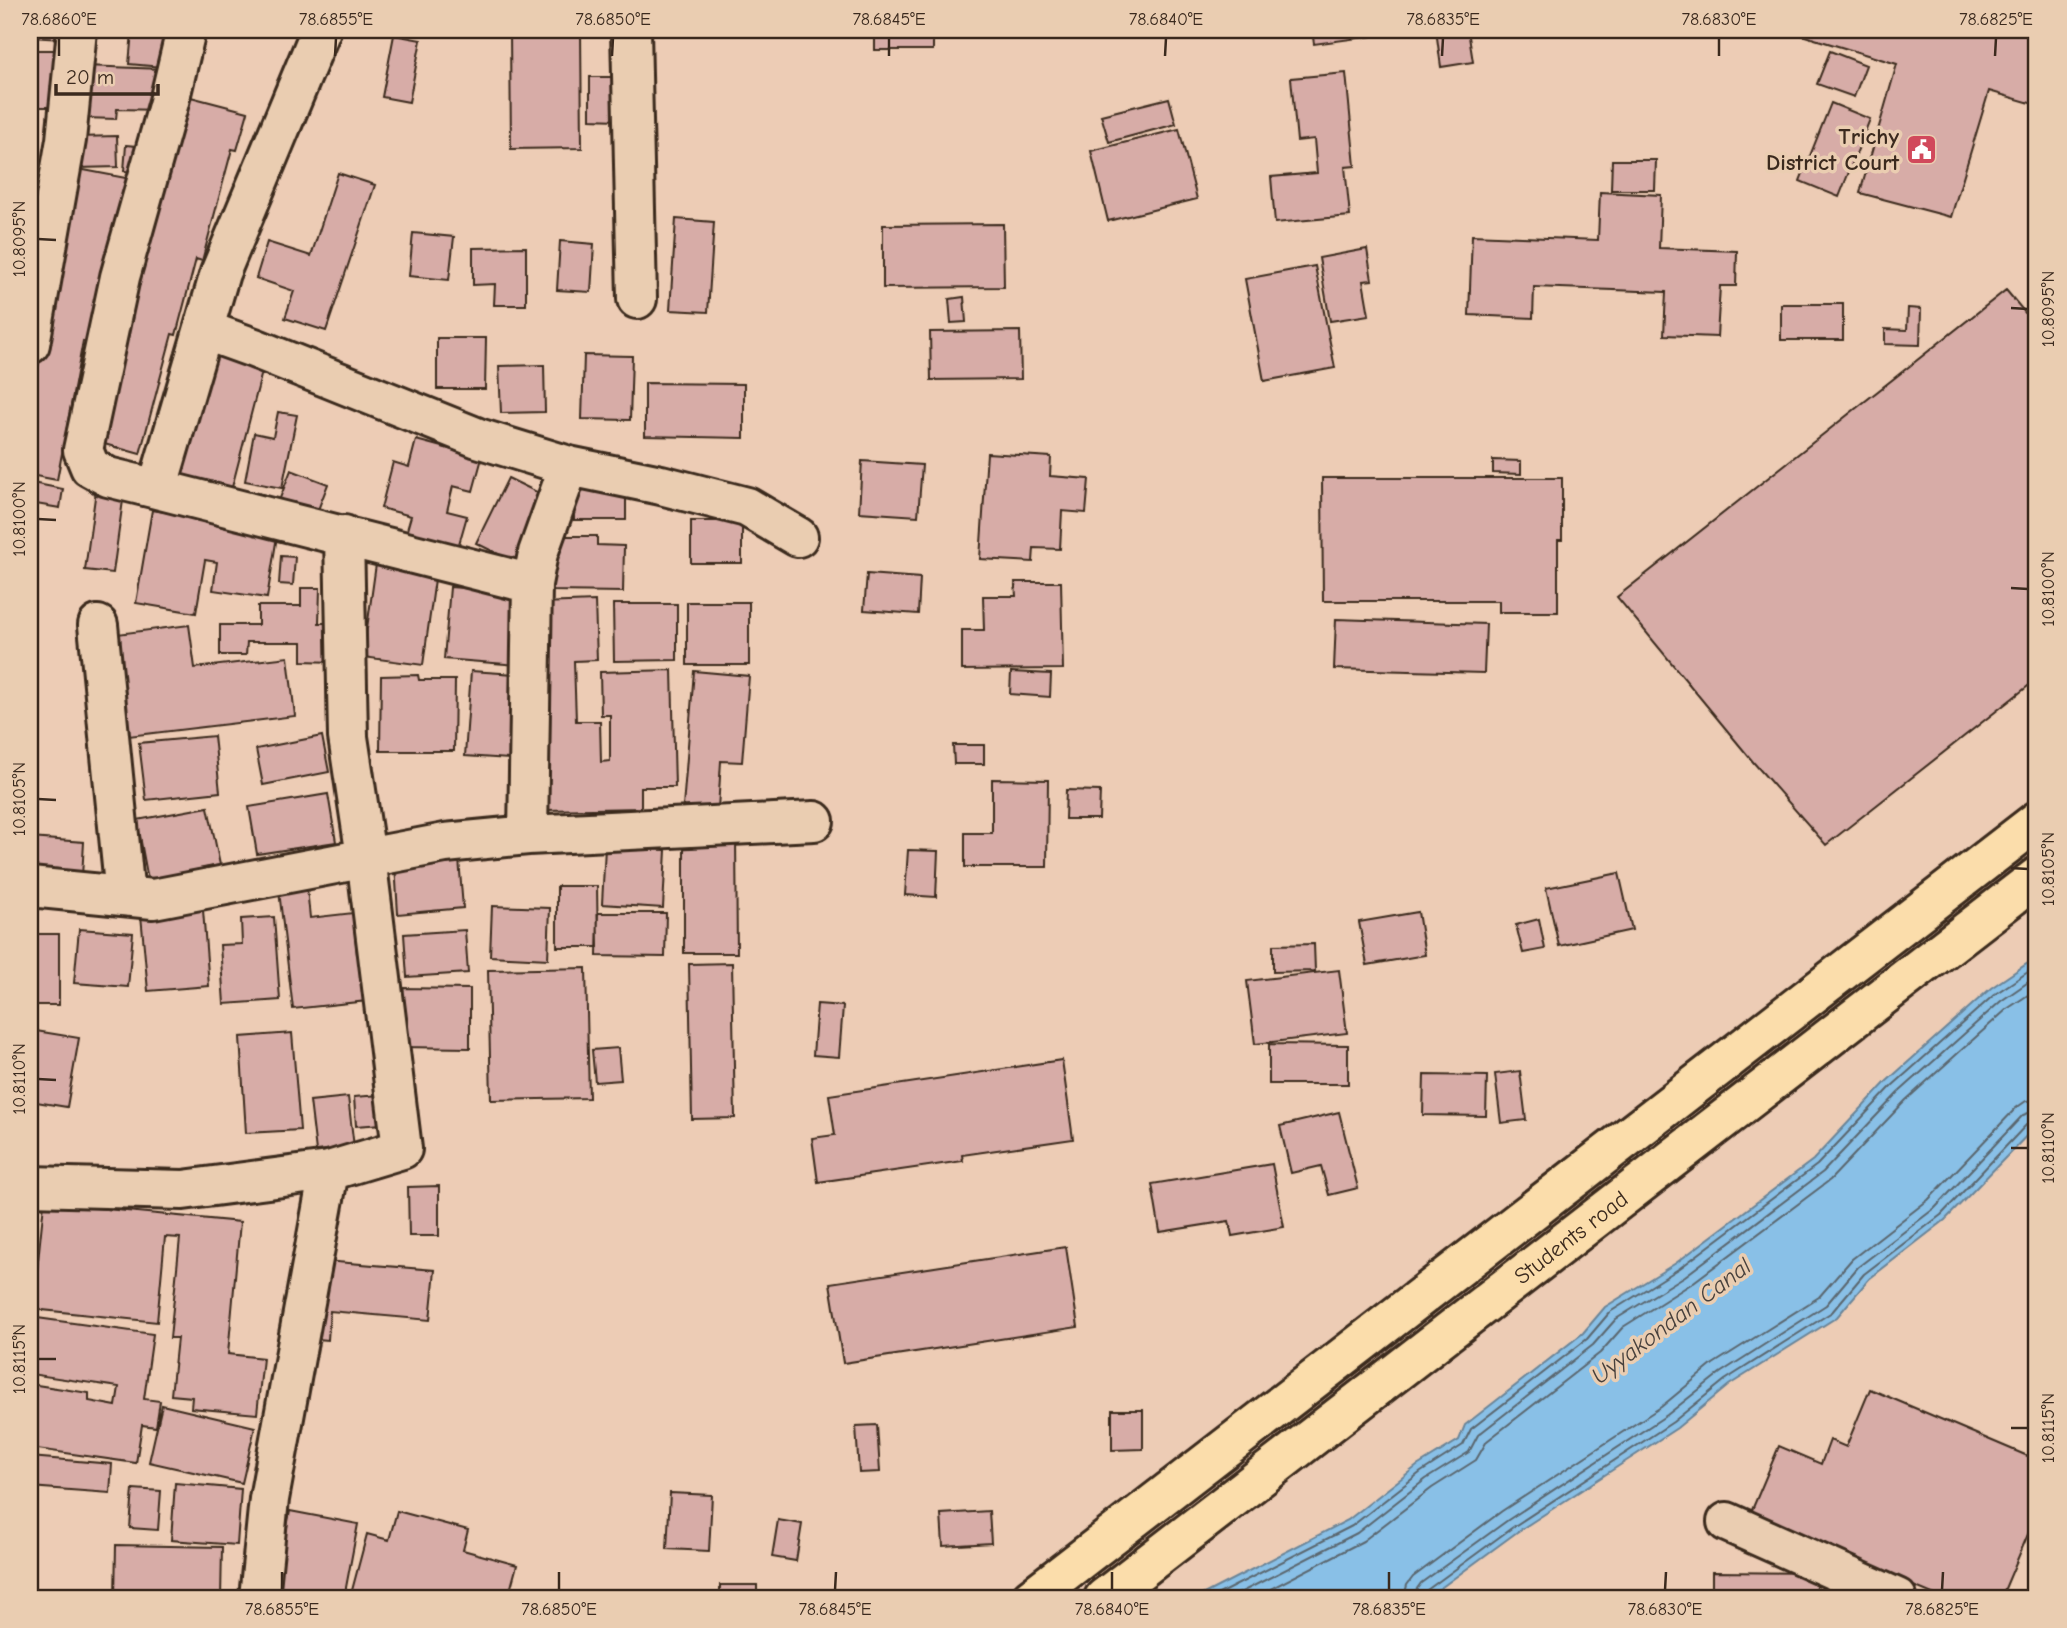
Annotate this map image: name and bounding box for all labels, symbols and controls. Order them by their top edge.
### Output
text: 78.6860°E [21,9,97,30]
text: 78.6855°E [299,9,373,30]
text: 78.6850°E [575,9,651,30]
text: 78.6845°E [852,9,926,30]
text: 78.6840°E [1129,9,1203,30]
text: 78.6835°E [1406,9,1480,30]
text: 78.6830°E [1682,9,1757,30]
text: 78.6825°E [1959,9,2033,30]
scale bar [56,52,158,96]
text: 20 m [66,65,114,89]
place label: Trichy District Court [1766,123,1899,176]
public building icon: Trichy District Court [1905,132,1939,166]
text: 10.8095°N [9,201,30,277]
text: 10.8095°N [2038,271,2059,347]
text: 10.8100°N [9,481,30,557]
text: 10.8100°N [2038,551,2059,627]
text: 10.8105°N [9,762,30,836]
text: 10.8105°N [2038,832,2059,906]
text: 10.8110°N [9,1043,30,1115]
text: 10.8110°N [2038,1112,2059,1184]
street label: Students road [1509,1185,1633,1290]
water label: Uyyakondan Canal [1586,1251,1757,1390]
text: 10.8115°N [9,1324,30,1394]
text: 10.8115°N [2038,1393,2059,1463]
text: 78.6855°E [245,1599,319,1620]
text: 78.6850°E [521,1599,597,1620]
text: 78.6845°E [798,1599,872,1620]
text: 78.6840°E [1075,1599,1149,1620]
text: 78.6835°E [1352,1599,1426,1620]
text: 78.6830°E [1628,1599,1703,1620]
text: 78.6825°E [1905,1599,1979,1620]

